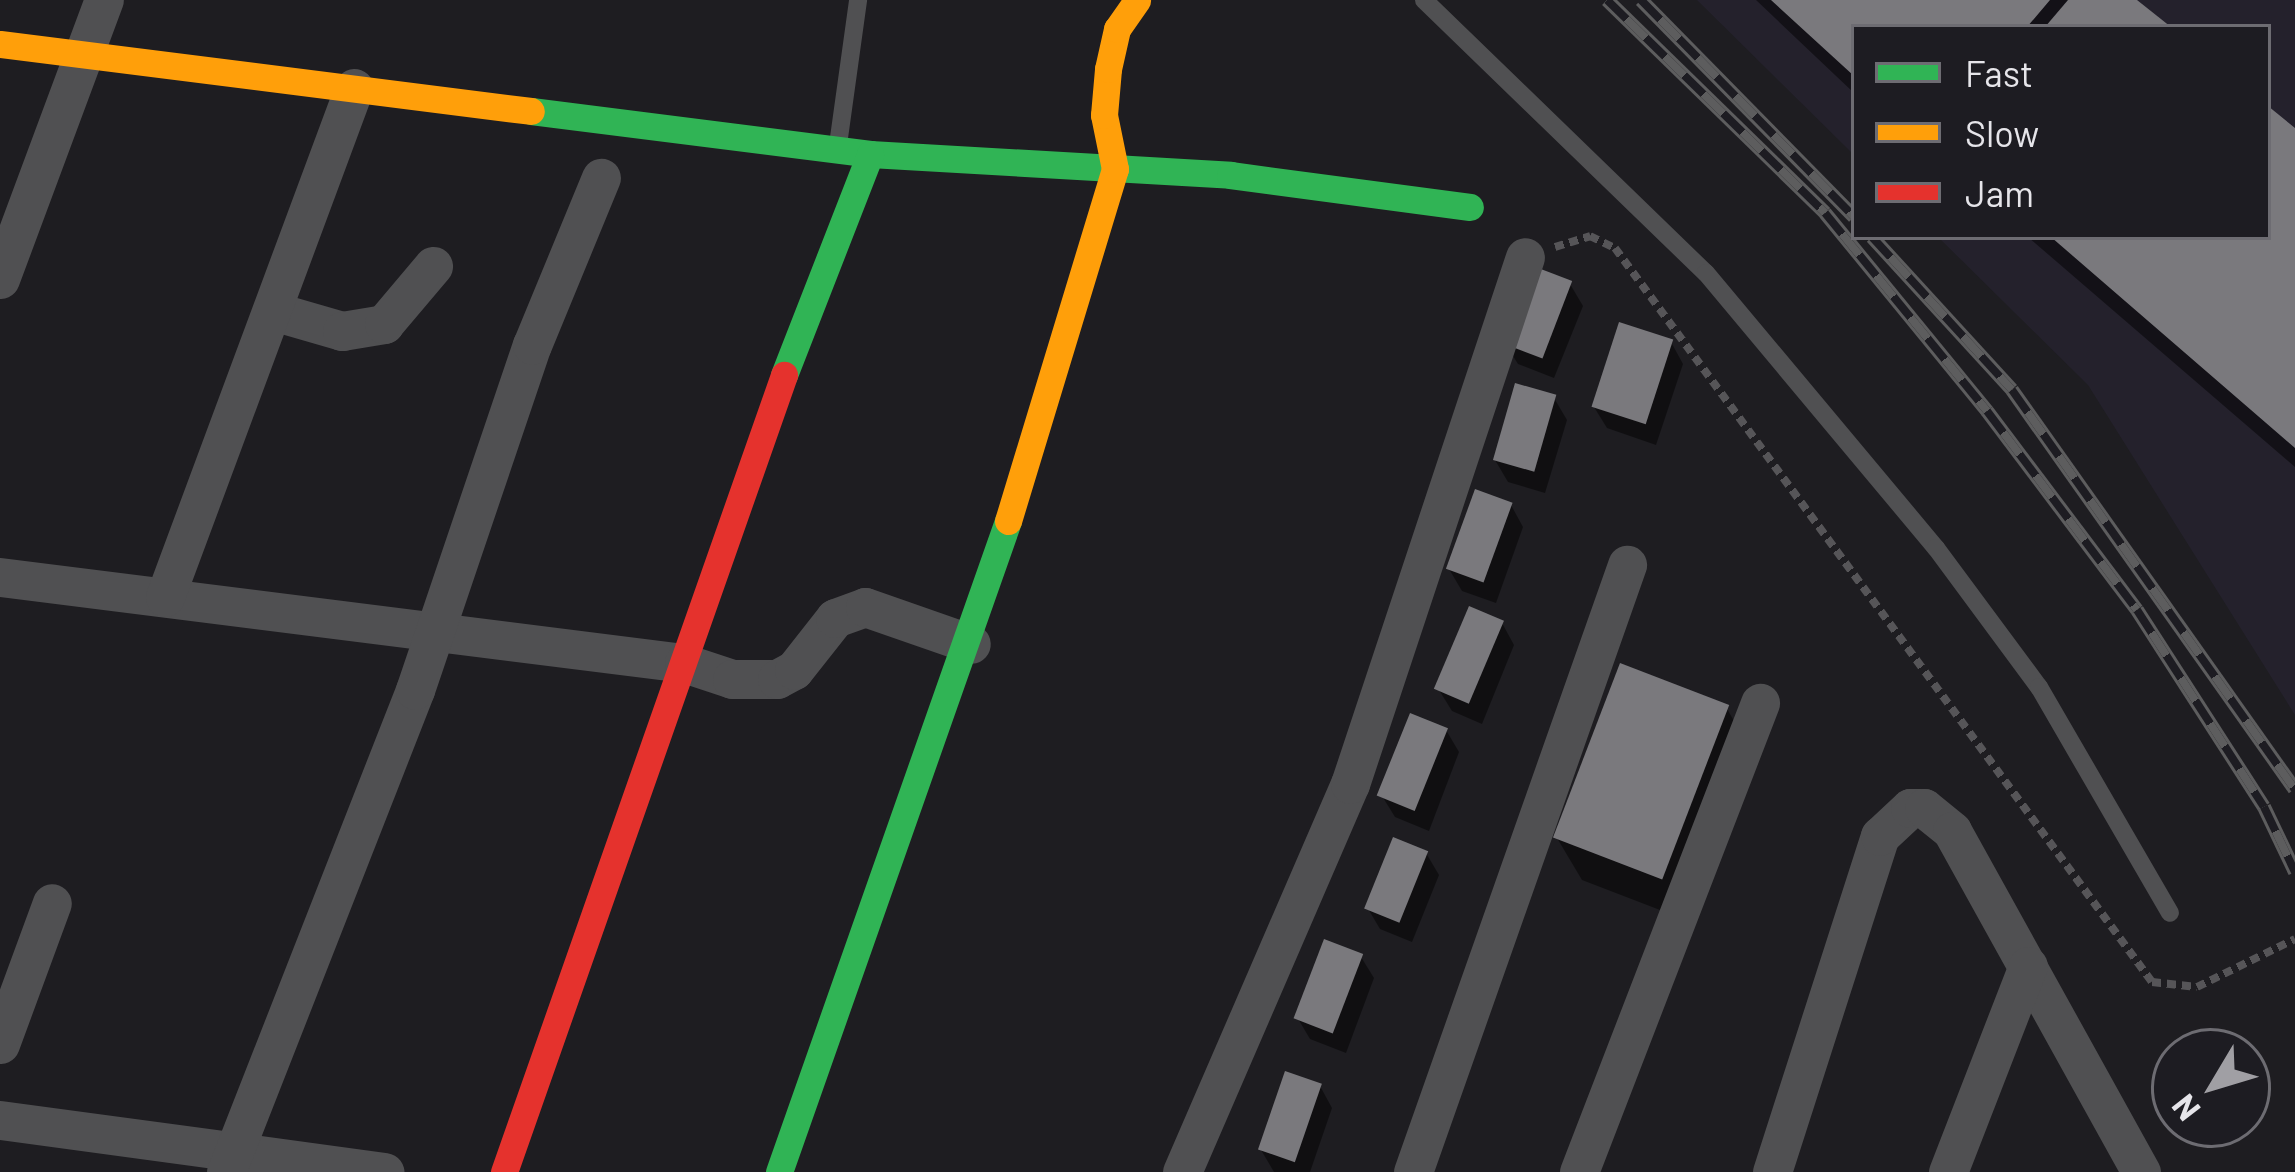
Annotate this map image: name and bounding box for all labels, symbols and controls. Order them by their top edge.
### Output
legend [1851,24,2271,240]
text: Fast [1965,51,2033,94]
text: Slow [1965,111,2039,154]
text: Jam [1965,171,2034,214]
north arrow [2151,1028,2271,1148]
text: N [2162,1087,2208,1129]

